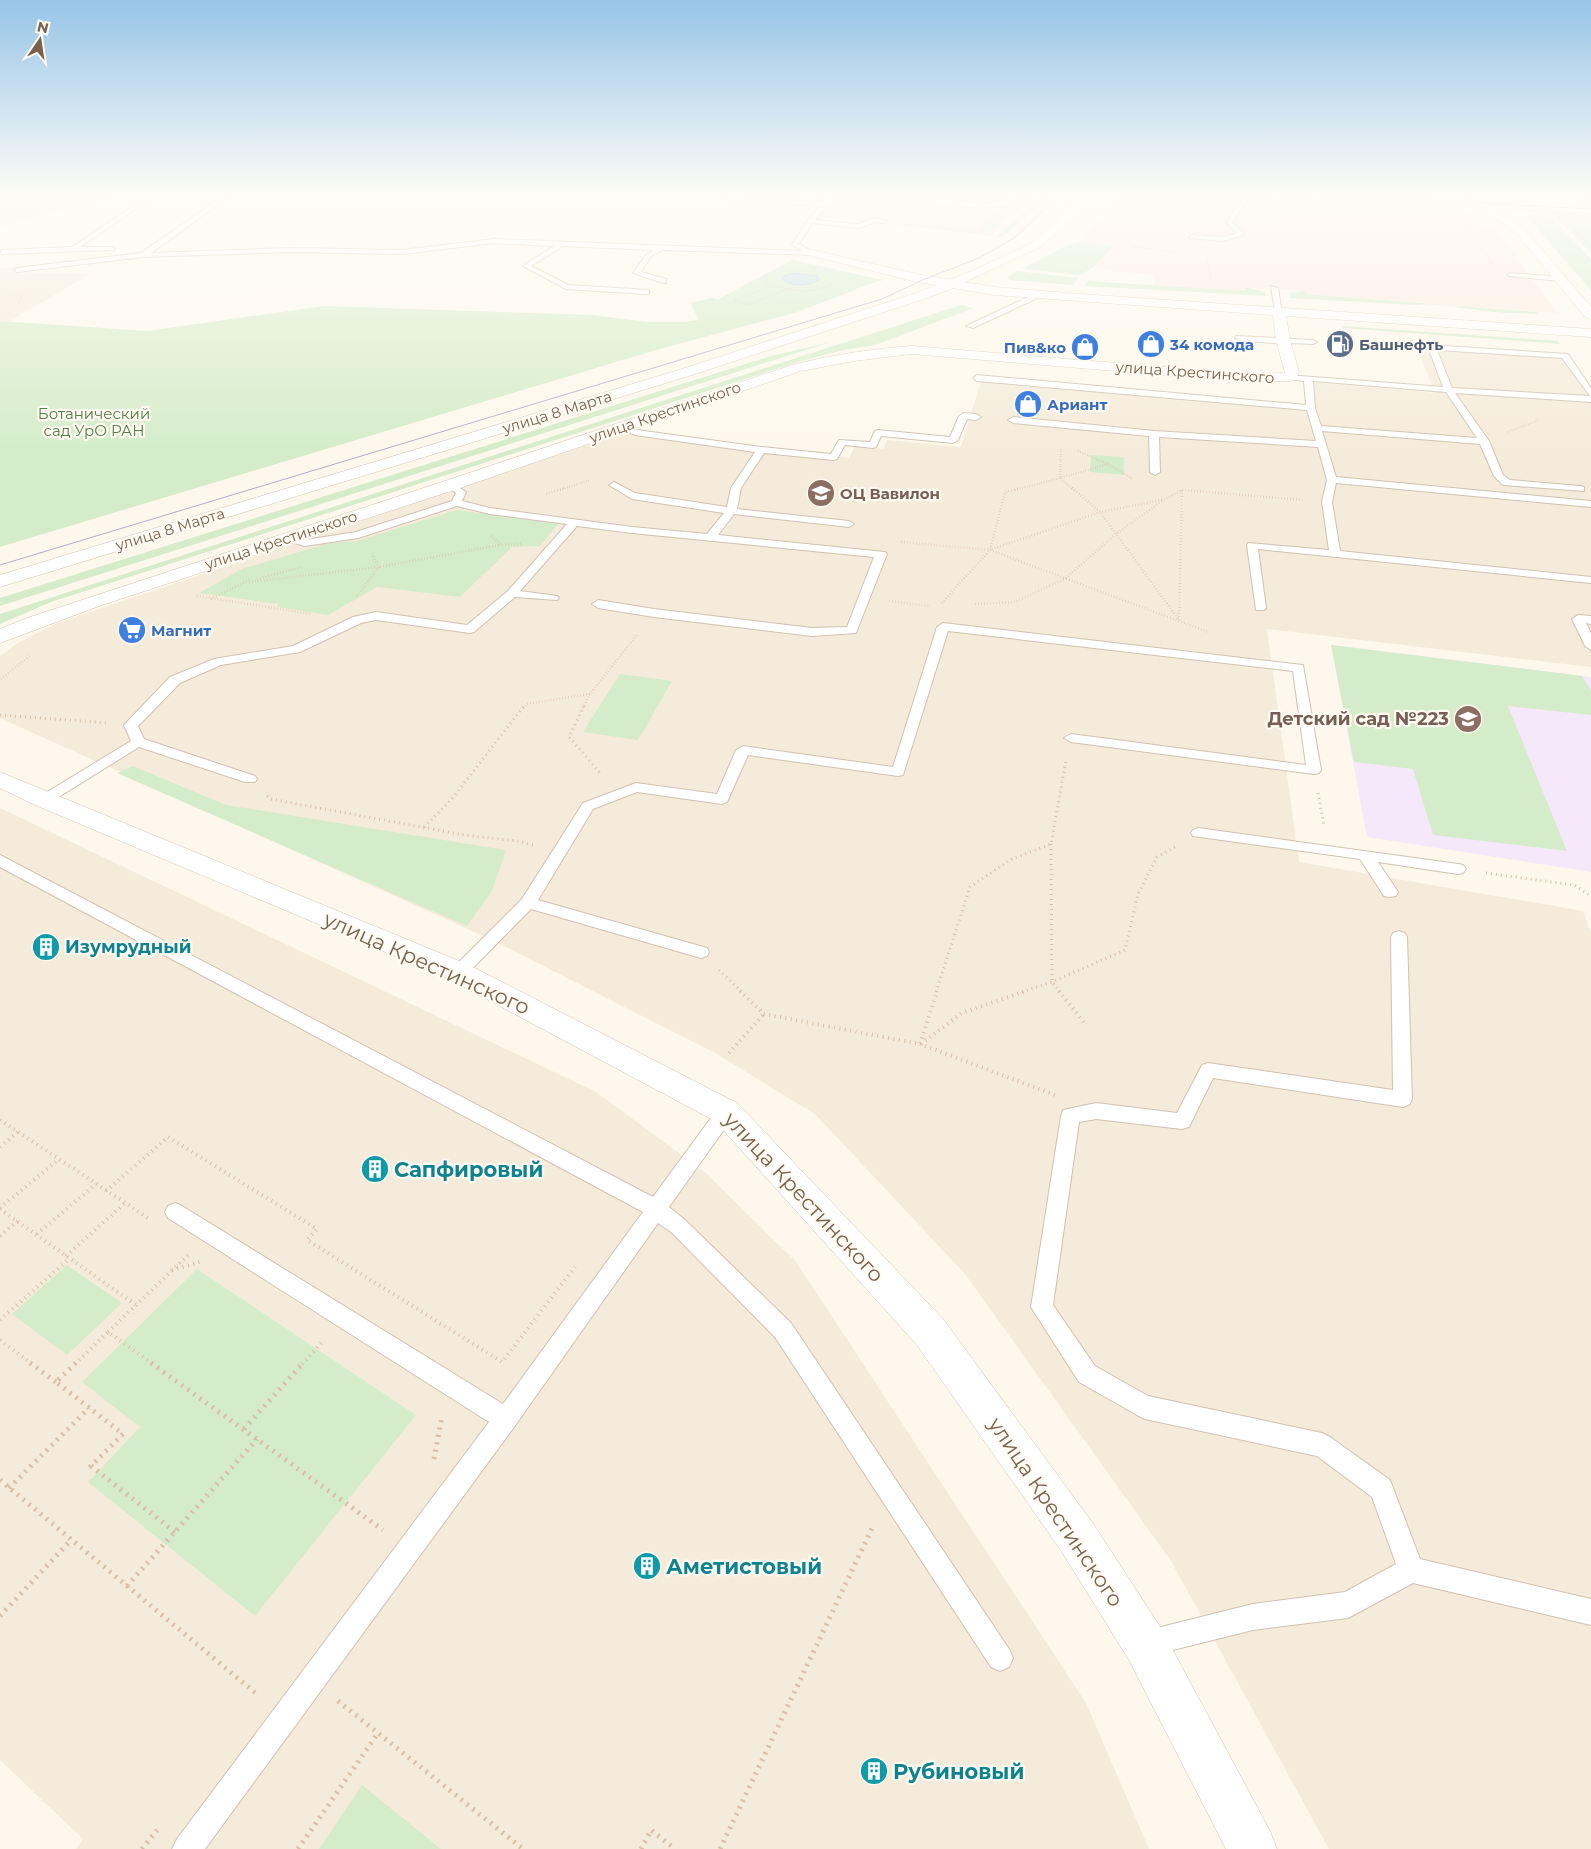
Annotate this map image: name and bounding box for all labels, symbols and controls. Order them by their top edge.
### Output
north arrow [15,15,65,65]
text: N [35,17,50,37]
shop icon: 34 комода [1136,329,1166,359]
fuel station icon: Башнефть [1325,329,1355,359]
shop icon: Пив&ко [1070,332,1100,362]
place label: 34 комода [1169,335,1254,354]
place label: Башнефть [1359,335,1443,354]
place label: Пив&ко [1004,338,1066,357]
street label: улица Крестинского [1114,357,1275,387]
street label: улица Крестинского [586,377,743,447]
street label: улица 8 Марта [499,386,614,438]
shop icon: Ариант [1013,389,1043,419]
place label: Ариант [1047,395,1108,414]
park label: Ботанический сад УрО РАН [38,404,150,440]
school or university icon: ОЦ Вавилон [806,478,836,508]
place label: ОЦ Вавилон [840,484,940,503]
street label: улица 8 Марта [112,503,227,555]
street label: улица Крестинского [201,506,360,574]
supermarket icon: Магнит [117,615,147,645]
place label: Магнит [151,621,211,640]
school or university icon: Детский сад №223 [1453,704,1483,734]
place label: Детский сад №223 [1267,708,1449,730]
street label: улица Крестинского [319,906,534,1020]
building icon: Изумрудный [31,932,61,962]
place label: Изумрудный [65,936,192,958]
street label: улица Крестинского [718,1106,889,1287]
building icon: Сапфировый [360,1154,390,1184]
place label: Сапфировый [394,1157,543,1182]
street label: улица Крестинского [983,1412,1129,1611]
building icon: Аметистовый [632,1551,662,1581]
place label: Аметистовый [666,1554,822,1579]
building icon: Рубиновый [859,1756,889,1786]
place label: Рубиновый [893,1759,1024,1784]

